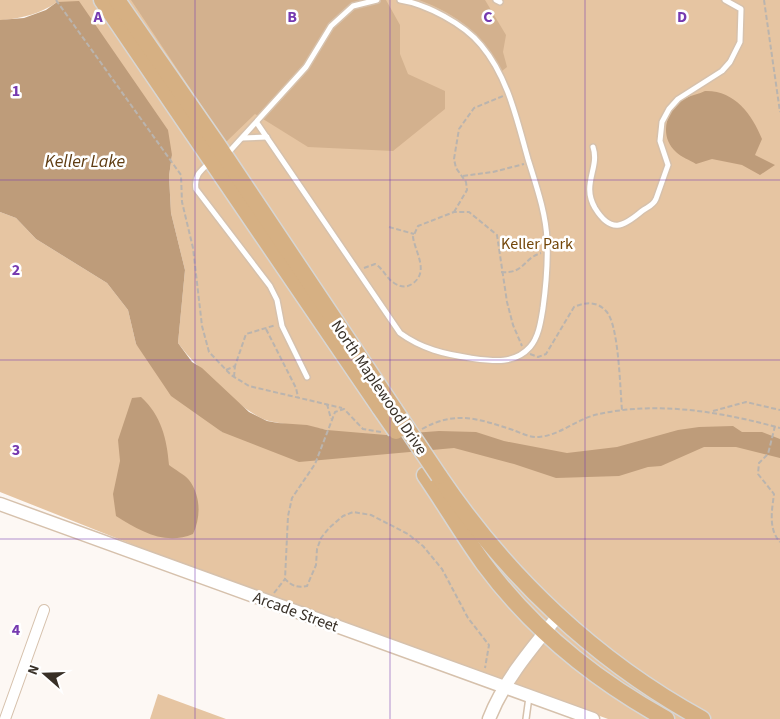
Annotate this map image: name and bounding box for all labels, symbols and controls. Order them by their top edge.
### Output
text: A [92,6,103,28]
text: B [287,6,297,28]
text: C [483,6,493,28]
text: D [677,6,687,28]
text: 1 [12,80,20,102]
water label: Keller Lake [45,149,126,174]
park label: Keller Park [501,233,573,255]
text: 2 [12,259,20,281]
street label: North Maplewood Drive [326,316,433,459]
text: 3 [12,439,20,461]
street label: Arcade Street [250,586,342,638]
text: 4 [12,619,21,641]
north arrow [20,649,70,699]
text: N [23,662,45,678]

